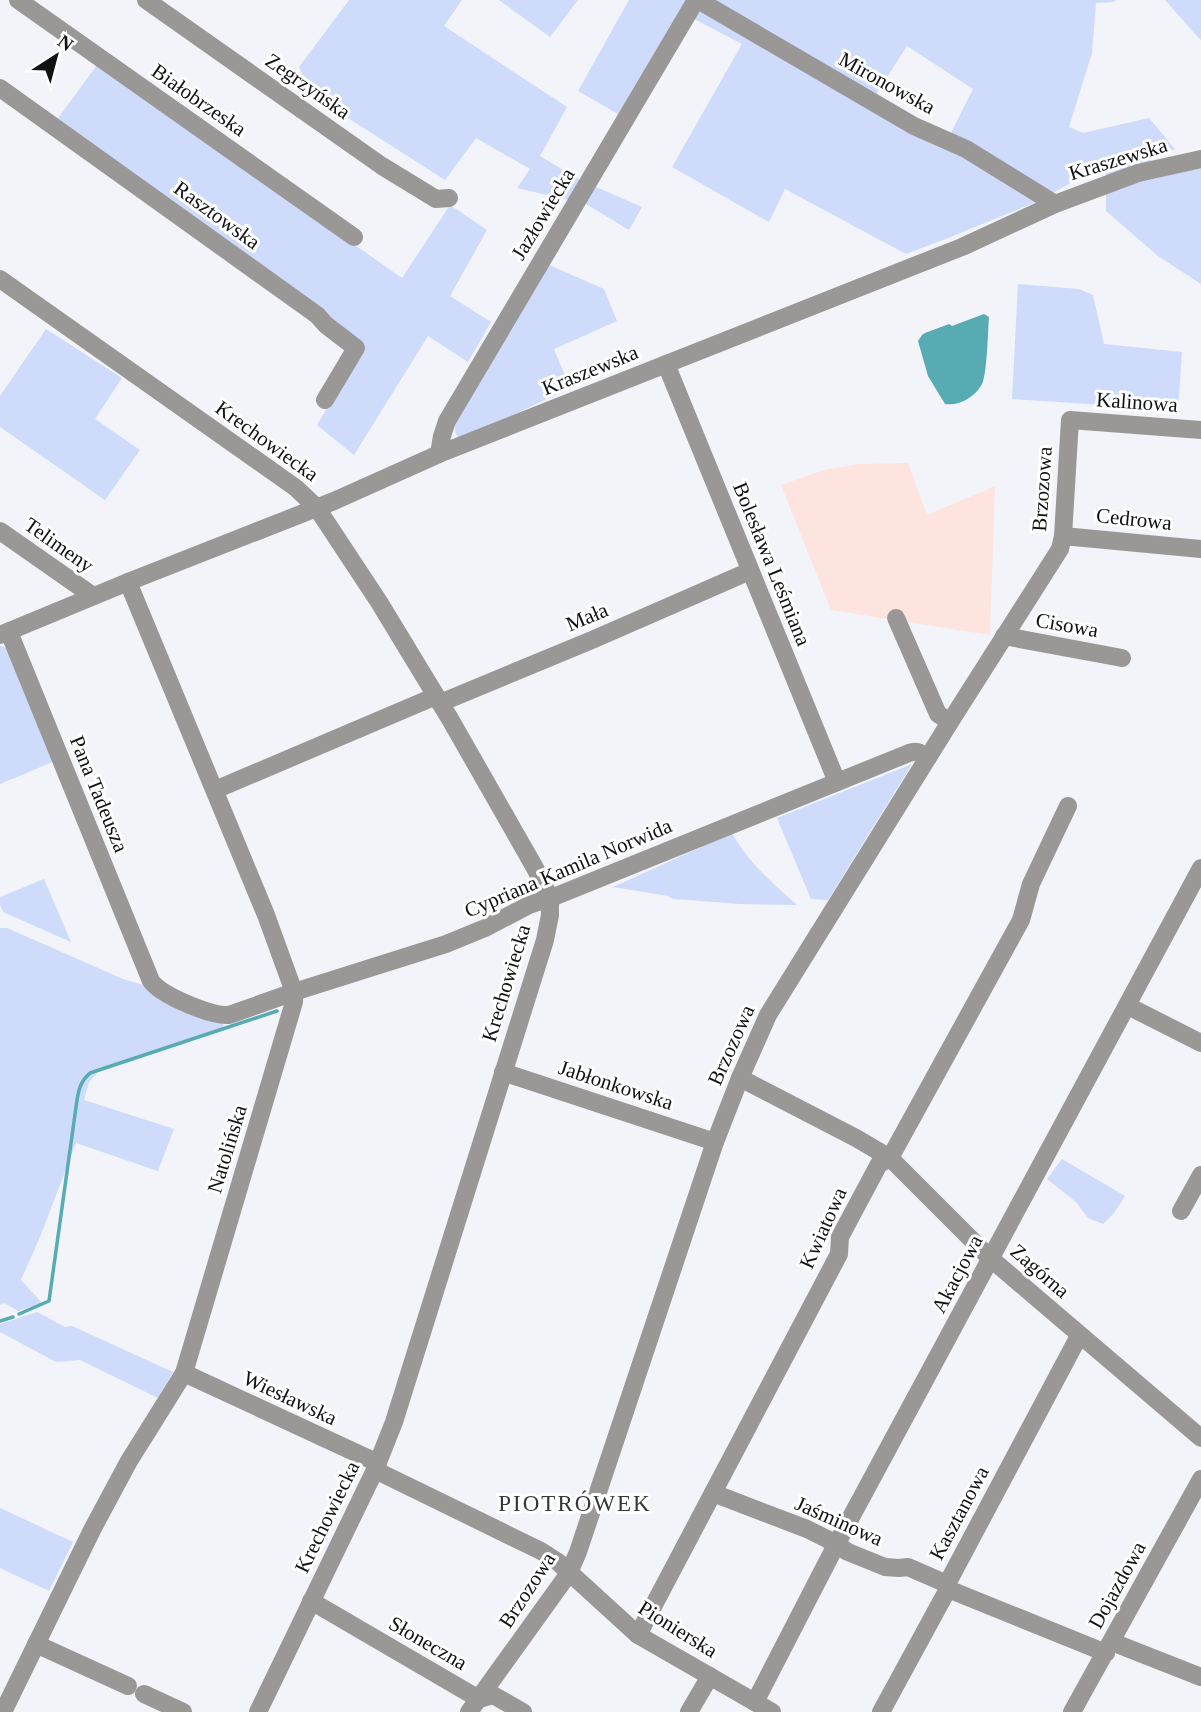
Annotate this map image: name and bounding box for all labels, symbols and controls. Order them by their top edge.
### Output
north arrow [21,21,91,91]
text: N [54,30,78,55]
street label: Mironowska [835,47,940,120]
street label: Zegrzyńska [261,48,356,124]
street label: Białobrzeska [147,59,251,142]
street label: Kraszewska [1066,132,1171,185]
street label: Jazłowiecka [506,163,580,264]
street label: Rasztowska [169,176,265,255]
street label: Kraszewska [538,340,642,400]
street label: Kalinowa [1095,387,1179,417]
street label: Krechowiecka [211,396,324,487]
street label: Brzozowa [1027,445,1057,532]
street label: Bolesława Leśmiana [728,479,816,650]
street label: Cedrowa [1095,503,1174,535]
street label: Telimeny [20,513,99,578]
street label: Mała [562,597,612,636]
street label: Cisowa [1034,608,1101,642]
street label: Pana Tadeusza [65,732,134,856]
street label: Cypriana Kamila Norwida [461,813,676,923]
street label: Krechowiecka [477,921,535,1044]
street label: Brzozowa [703,1001,760,1089]
street label: Jabłonkowska [556,1055,677,1115]
street label: Natolińska [202,1101,252,1196]
street label: Kwiatowa [794,1183,852,1272]
street label: Akacjowa [926,1230,988,1317]
street label: Zagórna [1006,1239,1075,1303]
street label: Wiesławska [239,1366,341,1430]
street label: Krechowiecka [290,1457,365,1577]
street label: Kasztanowa [924,1461,994,1564]
district label: PIOTRÓWEK [498,1490,652,1516]
street label: Jaśminowa [791,1491,887,1551]
street label: Dojazdowa [1083,1537,1151,1633]
street label: Brzozowa [494,1547,561,1632]
street label: Pionierska [634,1595,723,1663]
street label: Słoneczna [385,1611,472,1675]

